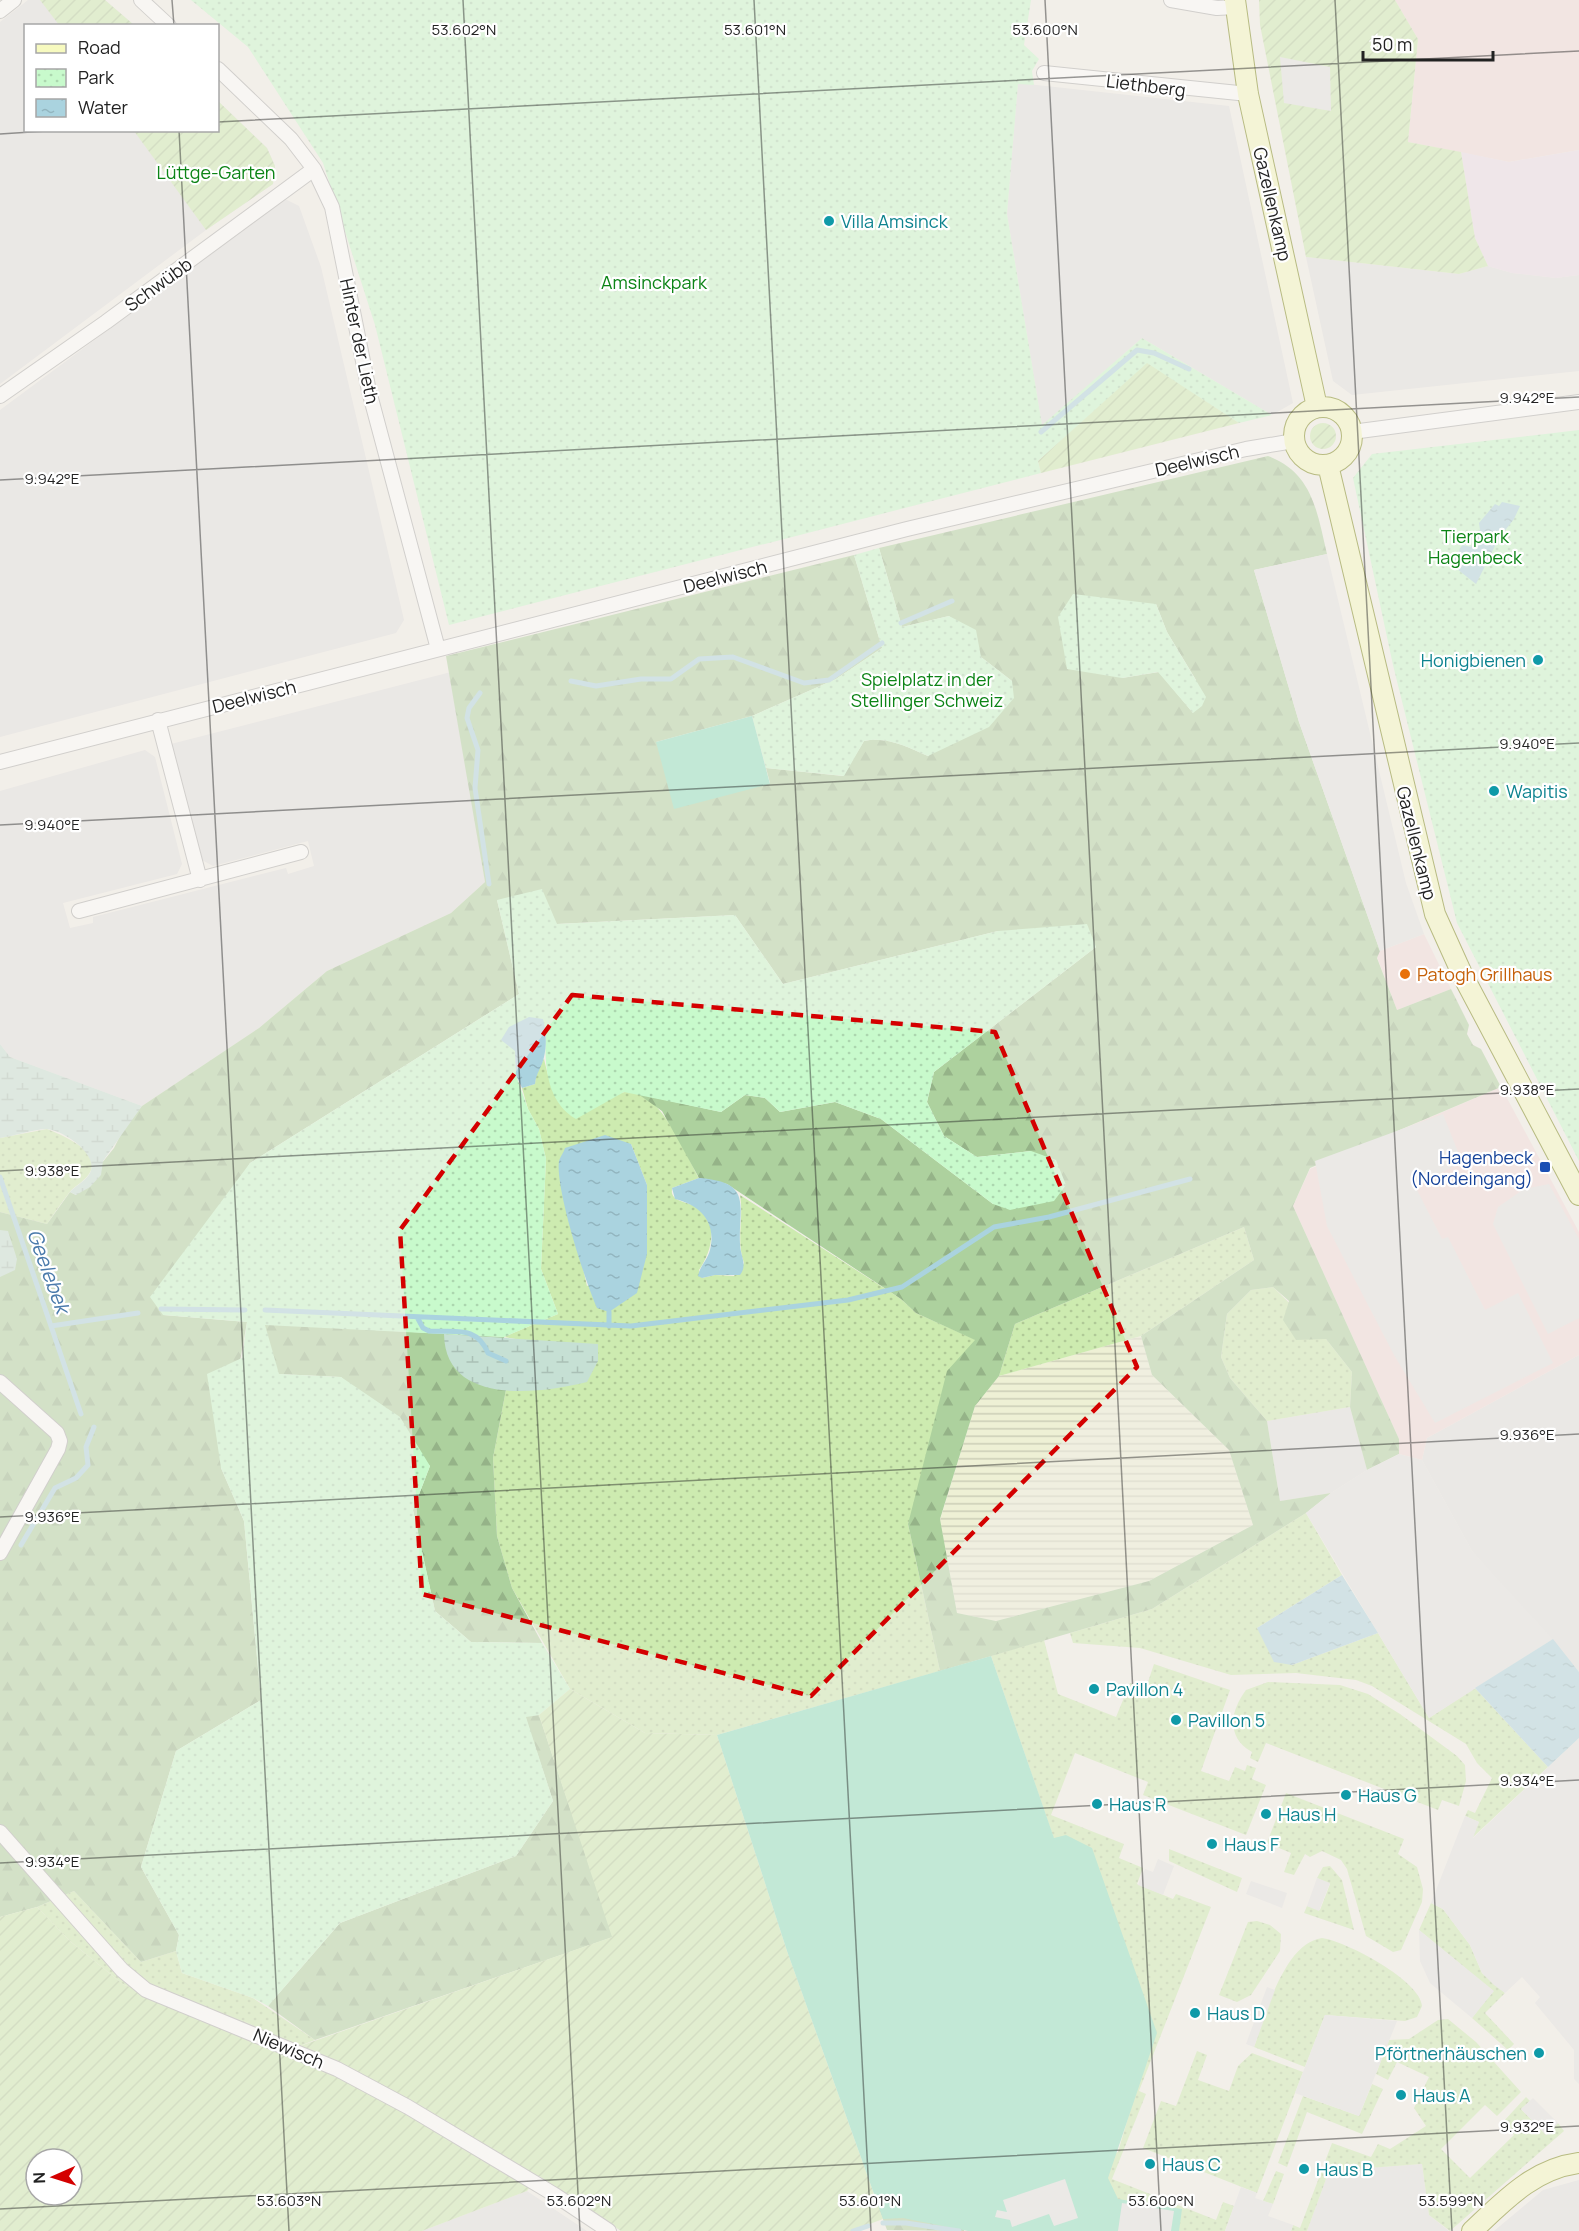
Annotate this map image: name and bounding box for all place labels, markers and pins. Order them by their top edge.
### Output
place label: Villa Amsinck [841,209,949,233]
marker: Villa Amsinck [822,214,836,228]
place label: Honigbienen [1421,648,1526,672]
marker: Honigbienen [1531,653,1545,667]
place label: Wapitis [1506,779,1568,803]
marker: Wapitis [1487,784,1501,798]
place label: Patogh Grillhaus [1417,962,1553,986]
marker: Patogh Grillhaus [1398,967,1412,981]
place label: Hagenbeck (Nordeingang) [1410,1145,1534,1190]
marker: Hagenbeck (Nordeingang) [1538,1160,1552,1174]
place label: Pavillon 4 [1106,1677,1183,1701]
marker: Pavillon 4 [1087,1682,1101,1696]
place label: Pavillon 5 [1188,1708,1265,1732]
marker: Pavillon 5 [1169,1713,1183,1727]
place label: Haus G [1358,1783,1417,1807]
marker: Haus G [1339,1788,1353,1802]
place label: Haus R [1109,1792,1166,1816]
marker: Haus R [1090,1797,1104,1811]
place label: Haus H [1278,1802,1336,1826]
marker: Haus H [1259,1807,1273,1821]
place label: Haus F [1224,1832,1279,1856]
marker: Haus F [1205,1837,1219,1851]
place label: Haus D [1207,2001,1265,2025]
marker: Haus D [1188,2006,1202,2020]
place label: Pförtnerhäuschen [1375,2041,1527,2065]
marker: Pförtnerhäuschen [1532,2046,1546,2060]
place label: Haus A [1413,2083,1471,2107]
marker: Haus A [1394,2088,1408,2102]
place label: Haus C [1162,2152,1221,2176]
marker: Haus C [1143,2157,1157,2171]
place label: Haus B [1316,2157,1373,2181]
marker: Haus B [1297,2162,1311,2176]

